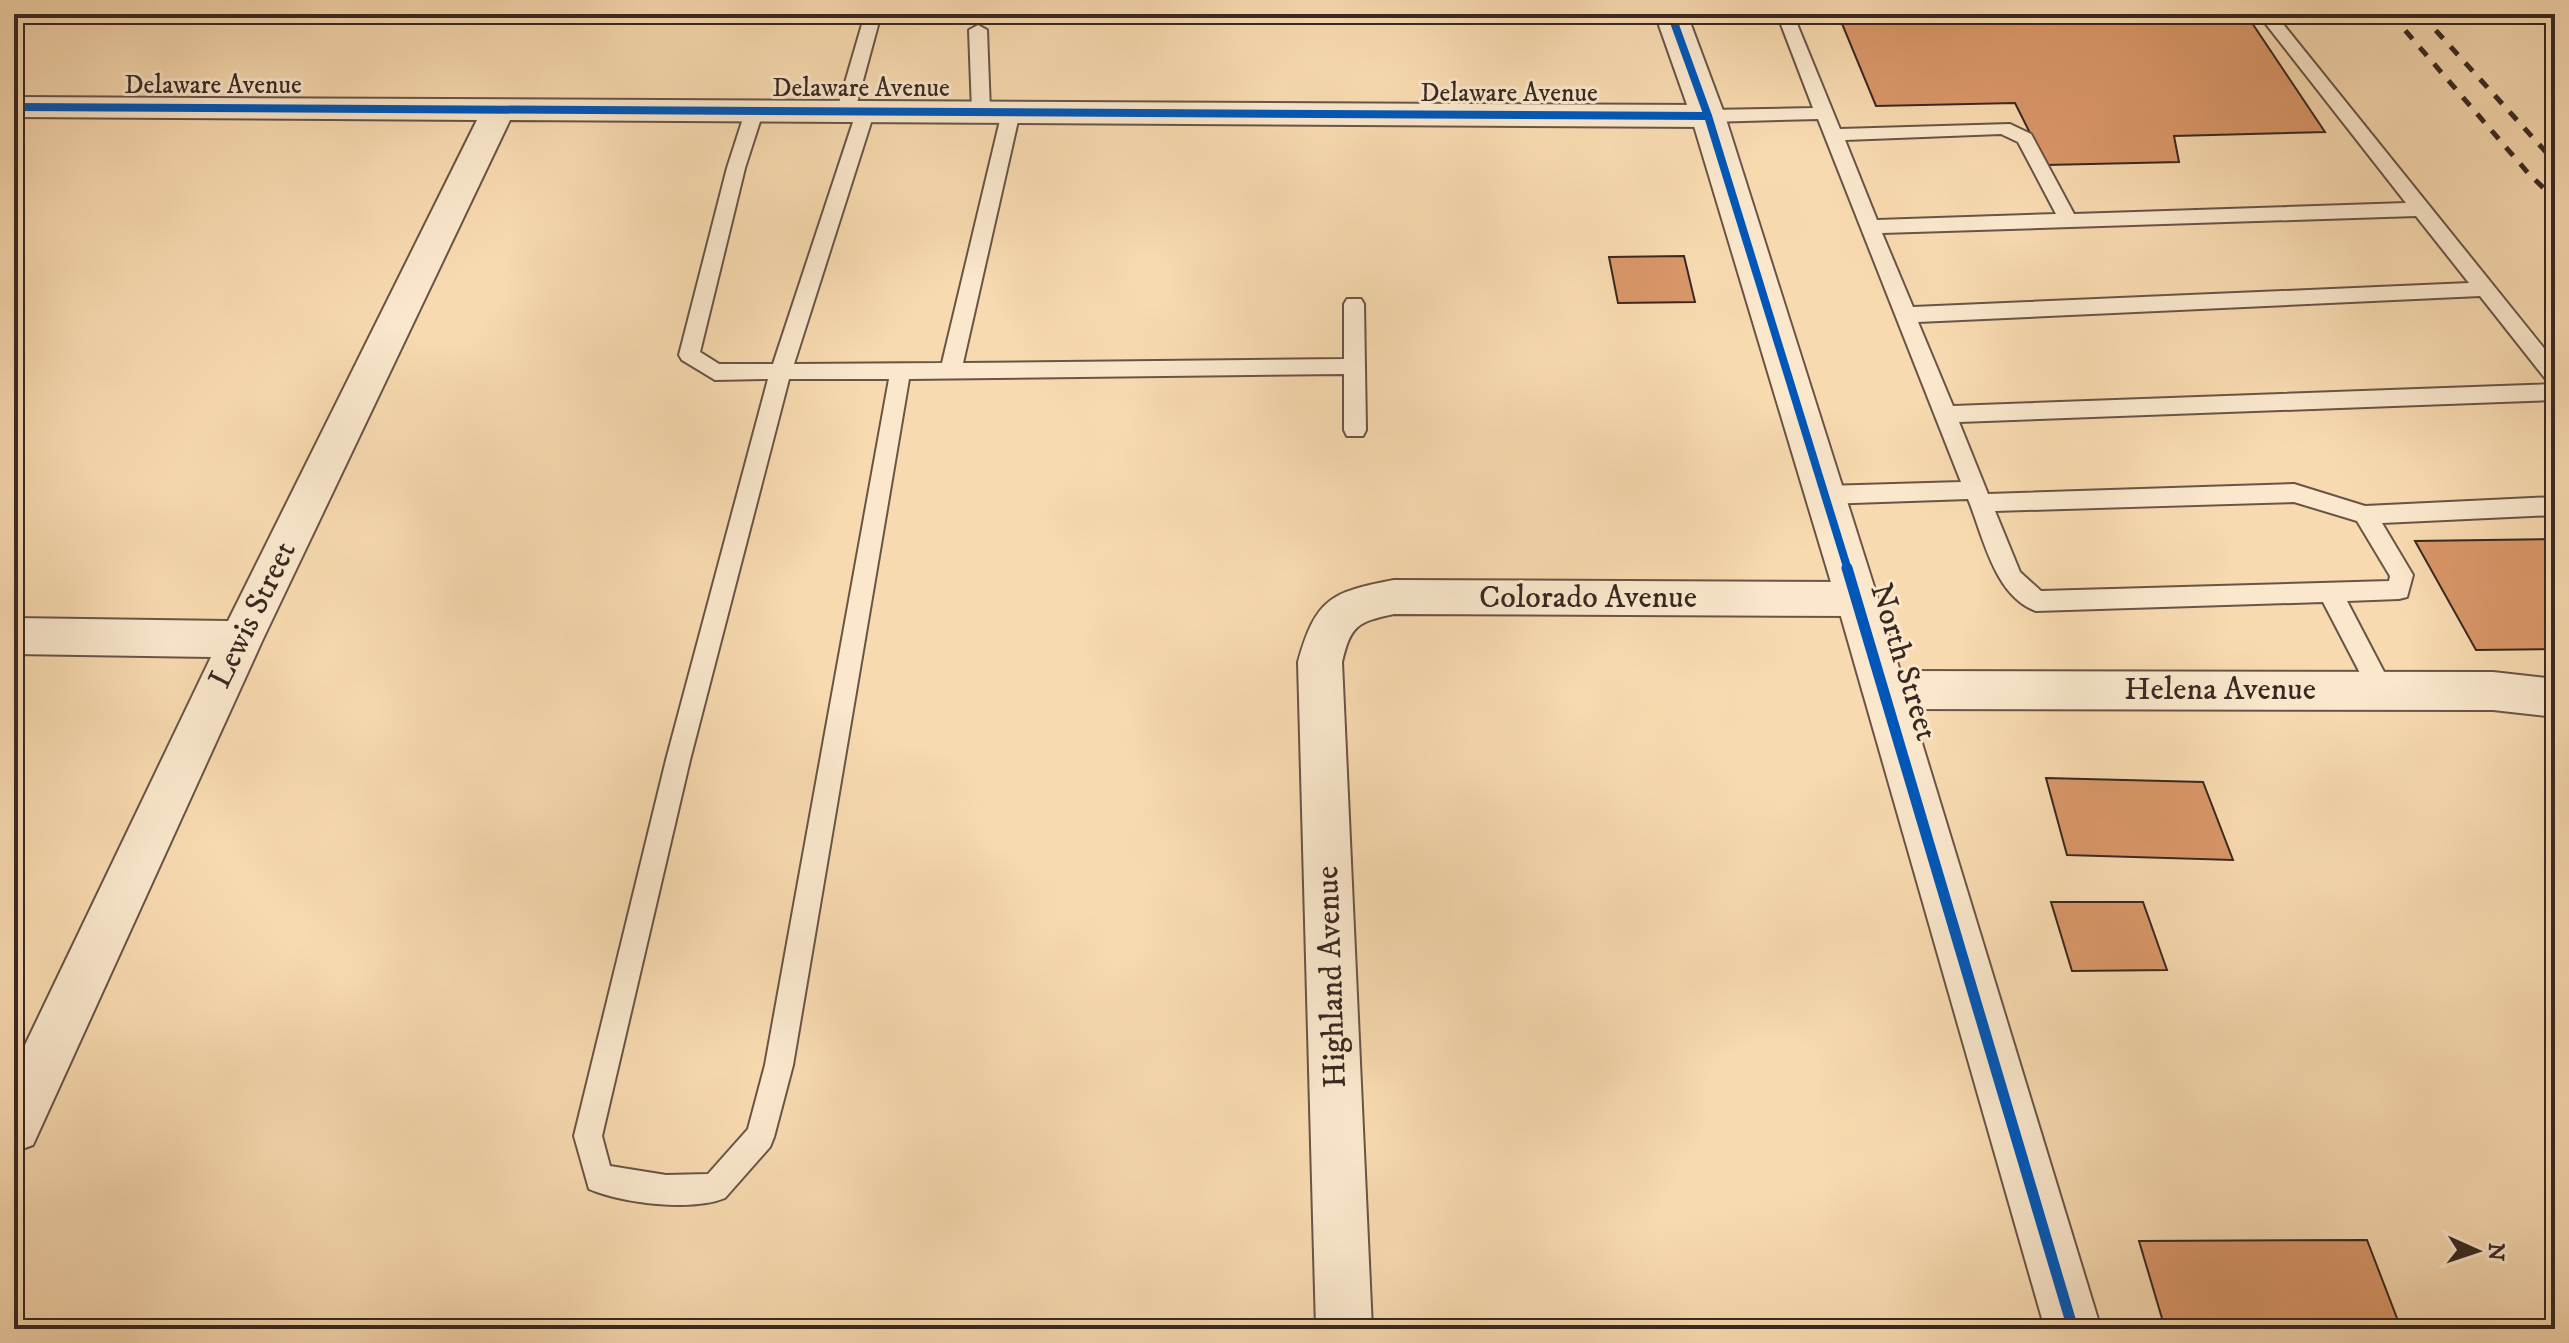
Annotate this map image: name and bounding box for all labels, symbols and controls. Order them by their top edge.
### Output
street label: Delaware Avenue [124,69,302,102]
street label: Delaware Avenue [772,72,950,105]
street label: Delaware Avenue [1420,77,1598,110]
street label: Lewis Street [200,535,306,695]
street label: Colorado Avenue [1479,578,1697,618]
street label: North Street [1860,578,1946,746]
street label: Helena Avenue [2124,670,2316,710]
street label: Highland Avenue [1308,865,1356,1089]
north arrow [2437,1211,2517,1291]
text: N [2482,1242,2509,1262]

